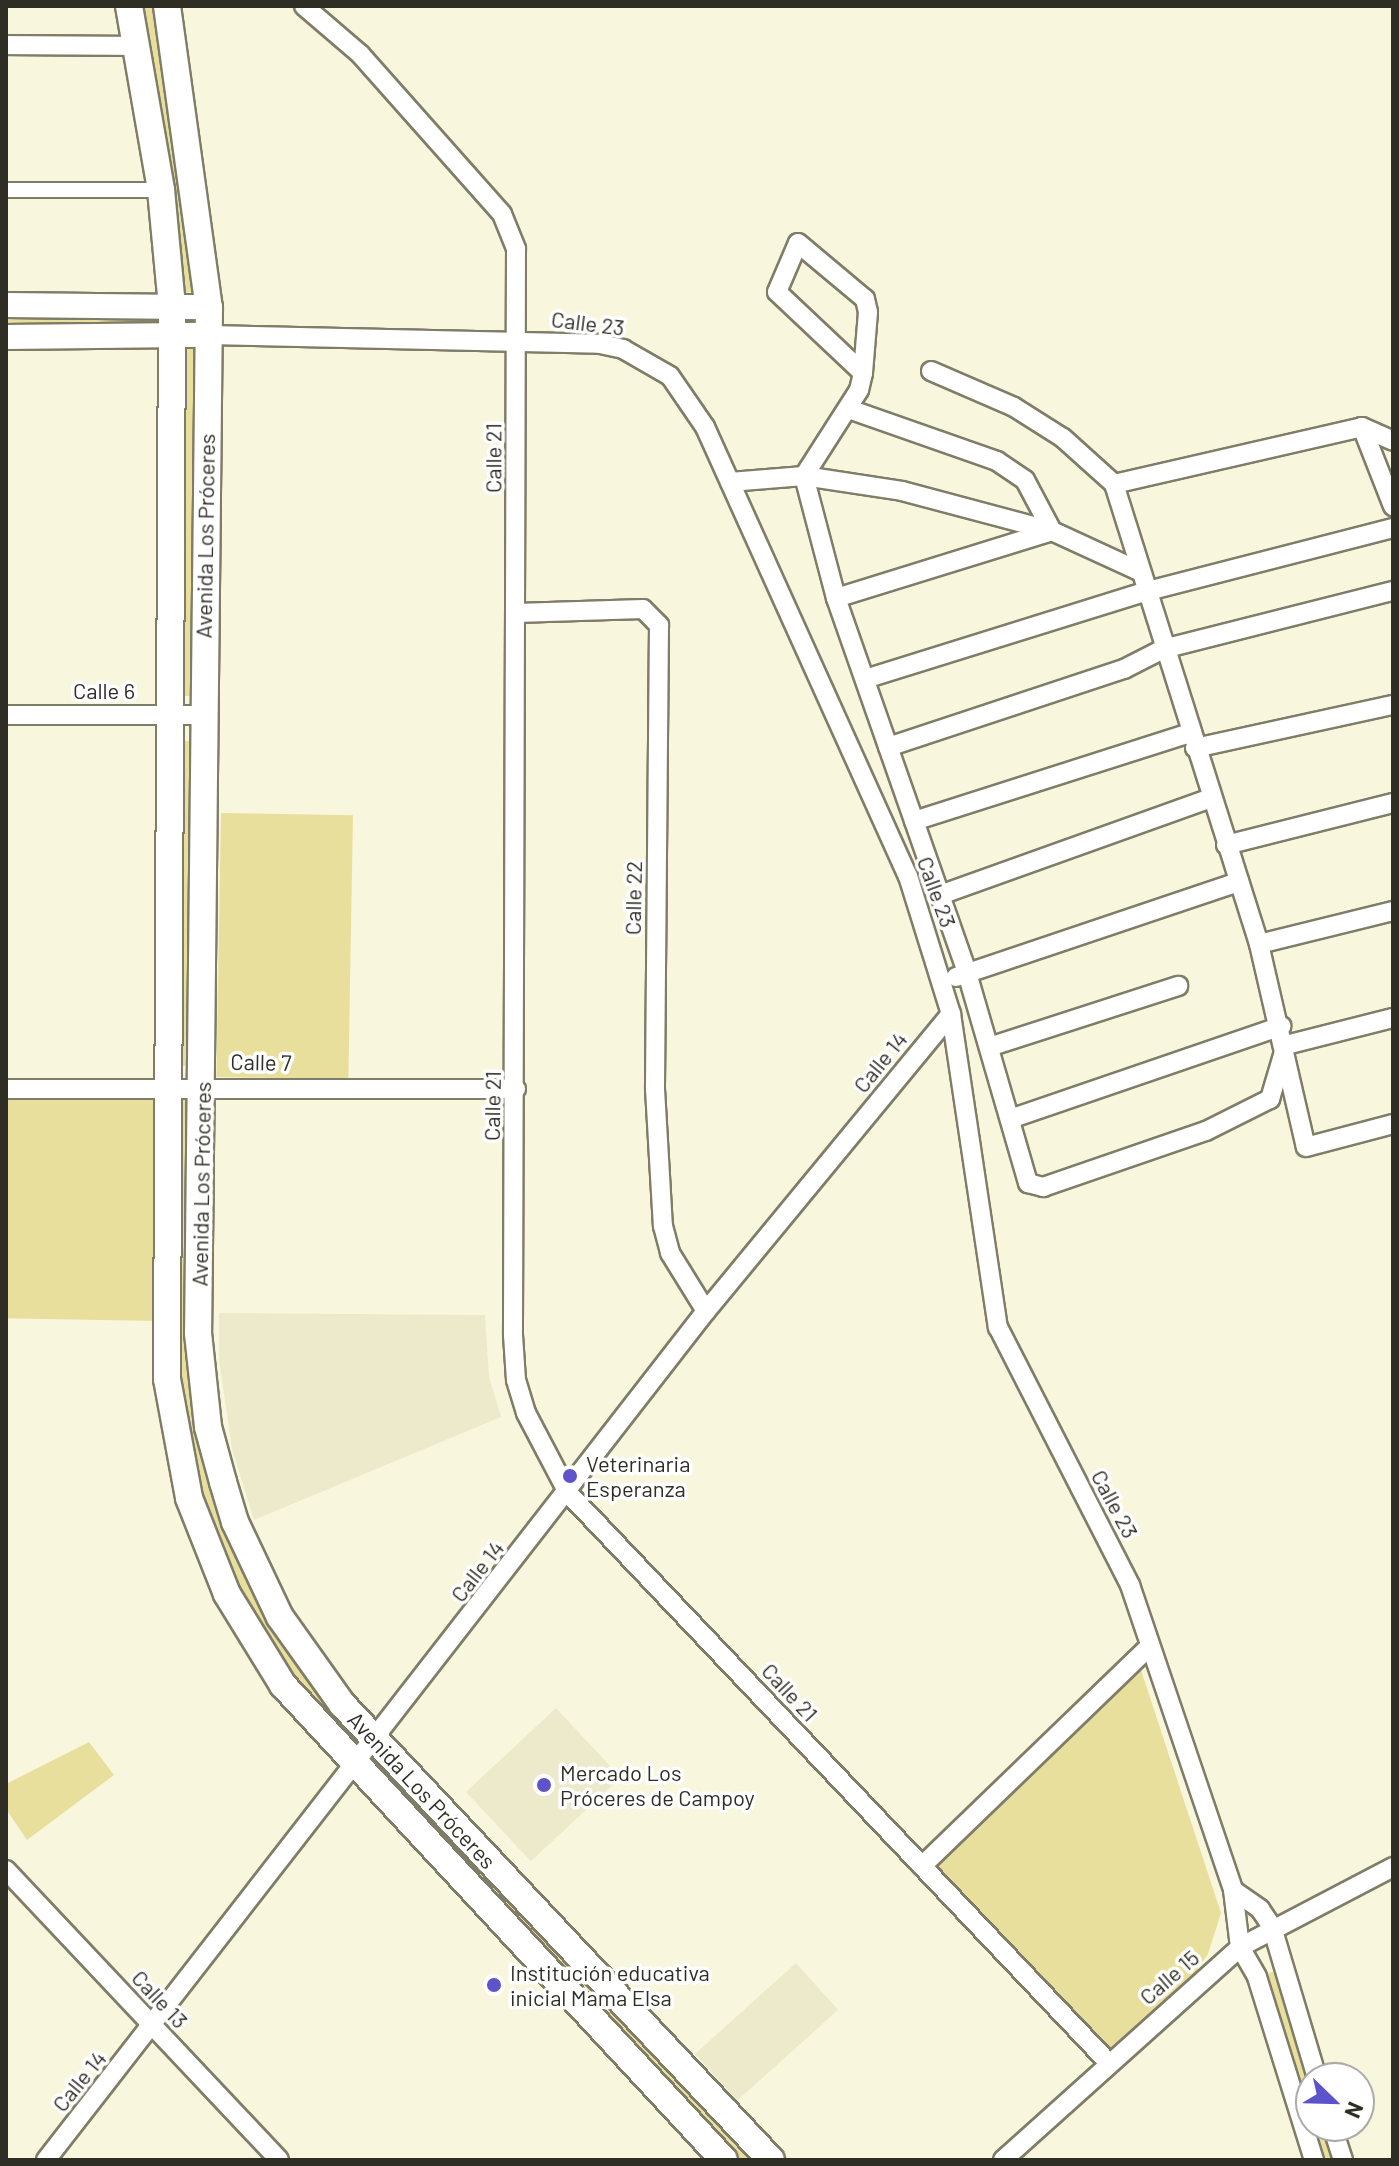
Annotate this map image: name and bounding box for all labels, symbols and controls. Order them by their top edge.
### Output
street label: Calle 23 [550,305,626,341]
street label: Calle 21 [480,423,506,493]
street label: Avenida Los Próceres [190,433,220,639]
street label: Calle 6 [73,678,135,704]
street label: Calle 23 [912,853,962,931]
street label: Calle 22 [619,861,647,935]
street label: Calle 14 [848,1026,912,1098]
street label: Calle 7 [230,1048,292,1076]
street label: Calle 21 [478,1071,506,1141]
street label: Avenida Los Próceres [186,1081,216,1287]
place label: Veterinaria Esperanza [586,1450,690,1502]
street label: Calle 23 [1086,1465,1144,1543]
marker: Veterinaria Esperanza [561,1467,579,1485]
street label: Calle 14 [445,1535,509,1607]
street label: Calle 21 [757,1657,823,1727]
street label: Avenida Los Próceres [342,1706,502,1874]
place label: Mercado Los Próceres de Campoy [560,1759,755,1810]
marker: Mercado Los Próceres de Campoy [535,1776,553,1794]
street label: Calle 15 [1134,1944,1204,2010]
place label: Institución educativa inicial Mama Elsa [510,1959,710,2010]
street label: Calle 13 [127,1965,193,2033]
marker: Institución educativa inicial Mama Elsa [485,1976,503,1994]
street label: Calle 14 [47,2045,111,2117]
north arrow [1295,2062,1375,2142]
text: N [1340,2099,1370,2122]

